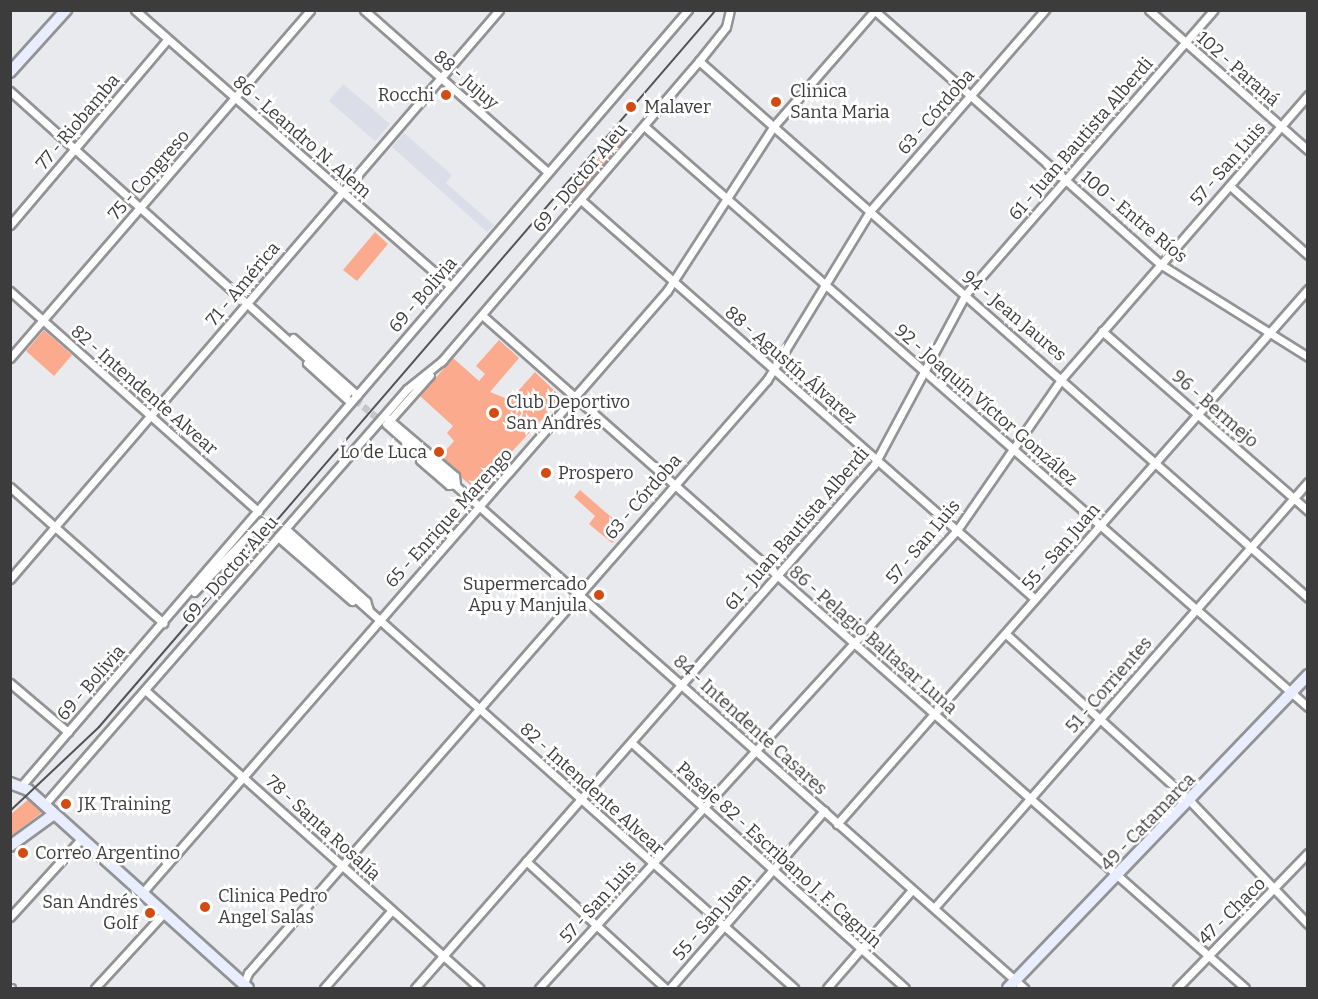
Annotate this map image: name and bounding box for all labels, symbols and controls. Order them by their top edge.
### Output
street label: 102 - Paraná [1192,27,1284,111]
street label: 88 - Jujuy [429,46,503,114]
street label: 61 - Juan Bautista Alberdi [1004,53,1158,225]
street label: 63 - Córdoba [893,65,979,159]
street label: 77 - Riobamba [32,70,124,174]
street label: 86 - Leandro N. Alem [228,71,376,203]
place label: Clinica Santa Maria [790,81,890,124]
place label: Rocchi [378,84,434,106]
marker: Rocchi [439,88,453,102]
marker: Clinica Santa Maria [767,93,785,111]
place label: Malaver [644,96,711,118]
marker: Malaver [622,98,640,116]
street label: 57 - San Luis [1186,118,1270,210]
street label: 69 - Doctor Aleu [528,119,632,237]
street label: 75 - Congreso [104,125,194,225]
street label: 100 - Entre Ríos [1077,166,1191,268]
street label: 71 - América [202,238,284,330]
street label: 69 - Bolivia [384,253,462,337]
street label: 94 - Jean Jaures [957,266,1071,366]
street label: 88 - Agustín Álvarez [720,302,862,428]
street label: 82 - Intendente Alvear [66,320,222,460]
street label: 92 - Joaquín Víctor González [890,320,1082,490]
street label: 96 - Bermejo [1167,366,1263,452]
place label: Club Deportivo San Andrés [506,392,630,434]
marker: Club Deportivo San Andrés [487,406,501,420]
place label: Lo de Luca [340,441,427,463]
street label: 61 - Juan Bautista Alberdi [720,443,874,615]
street label: 65 - Enrique Marengo [381,444,517,592]
marker: Lo de Luca [432,445,446,459]
street label: 63 - Córdoba [600,450,686,544]
place label: Prospero [558,462,633,484]
marker: Prospero [539,466,553,480]
street label: 57 - San Luis [881,495,965,589]
street label: 55 - San Juan [1017,499,1105,595]
street label: 69 - Doctor Aleu [177,512,283,628]
street label: 86 - Pelagio Baltasar Luna [785,561,961,719]
place label: Supermercado Apu y Manjula [463,574,587,616]
marker: Supermercado Apu y Manjula [592,588,606,602]
street label: 51 - Corrientes [1061,632,1157,738]
street label: 69 - Bolivia [52,641,130,725]
street label: 84 - Intendente Casares [669,650,831,800]
street label: 82 - Intendente Alvear [515,718,669,860]
street label: Pasaje 82 - Escribano J. F. Cagnín [672,757,886,953]
street label: 49 - Catamarca [1096,769,1200,875]
street label: 78 - Santa Rosalía [261,771,385,885]
place label: JK Training [78,793,171,815]
marker: JK Training [59,797,73,811]
place label: Correo Argentino [35,842,180,864]
marker: Correo Argentino [16,846,30,860]
street label: 57 - San Luis [555,856,641,948]
street label: 55 - San Juan [668,869,756,965]
street label: 47 - Chaco [1194,873,1270,949]
place label: Clinica Pedro Angel Salas [218,886,328,928]
place label: San Andrés Golf [42,892,138,934]
marker: Clinica Pedro Angel Salas [196,898,214,916]
marker: San Andrés Golf [143,906,157,920]

